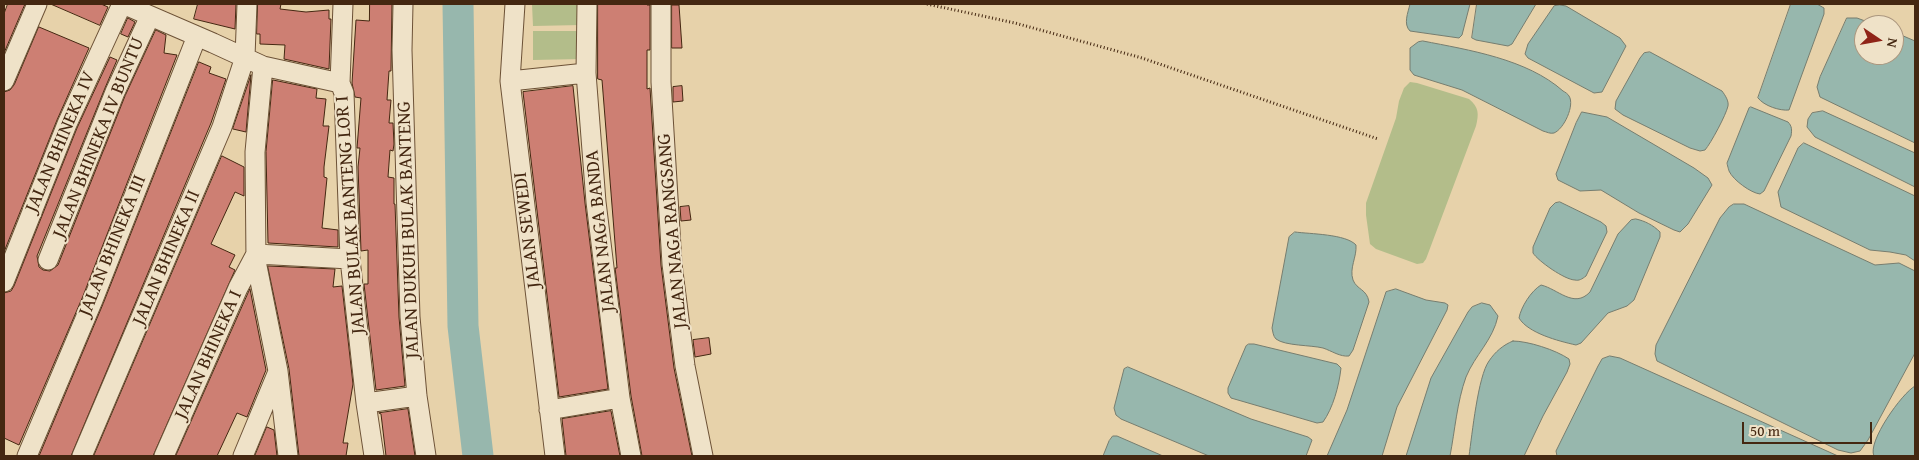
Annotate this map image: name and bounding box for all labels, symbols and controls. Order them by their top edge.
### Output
north arrow [1854,15,1904,65]
street label: JALAN BHINEKA IV BUNTU [48,34,150,242]
text: N [1882,36,1903,50]
street label: JALAN BHINEKA IV [21,68,101,216]
street label: JALAN BULAK BANTENG LOR I [331,95,371,335]
street label: JALAN DUKUH BULAK BANTENG [393,101,425,359]
street label: JALAN NAGA RANGSANG [653,132,693,330]
street label: JALAN NAGA BANDA [581,149,621,313]
street label: JALAN SEWEDI [510,171,546,289]
street label: JALAN BHINEKA III [74,172,152,320]
street label: JALAN BHINEKA II [128,187,206,329]
street label: JALAN BHINEKA I [170,287,248,423]
scale bar [1744,412,1874,444]
text: 50 m [1750,420,1780,441]

